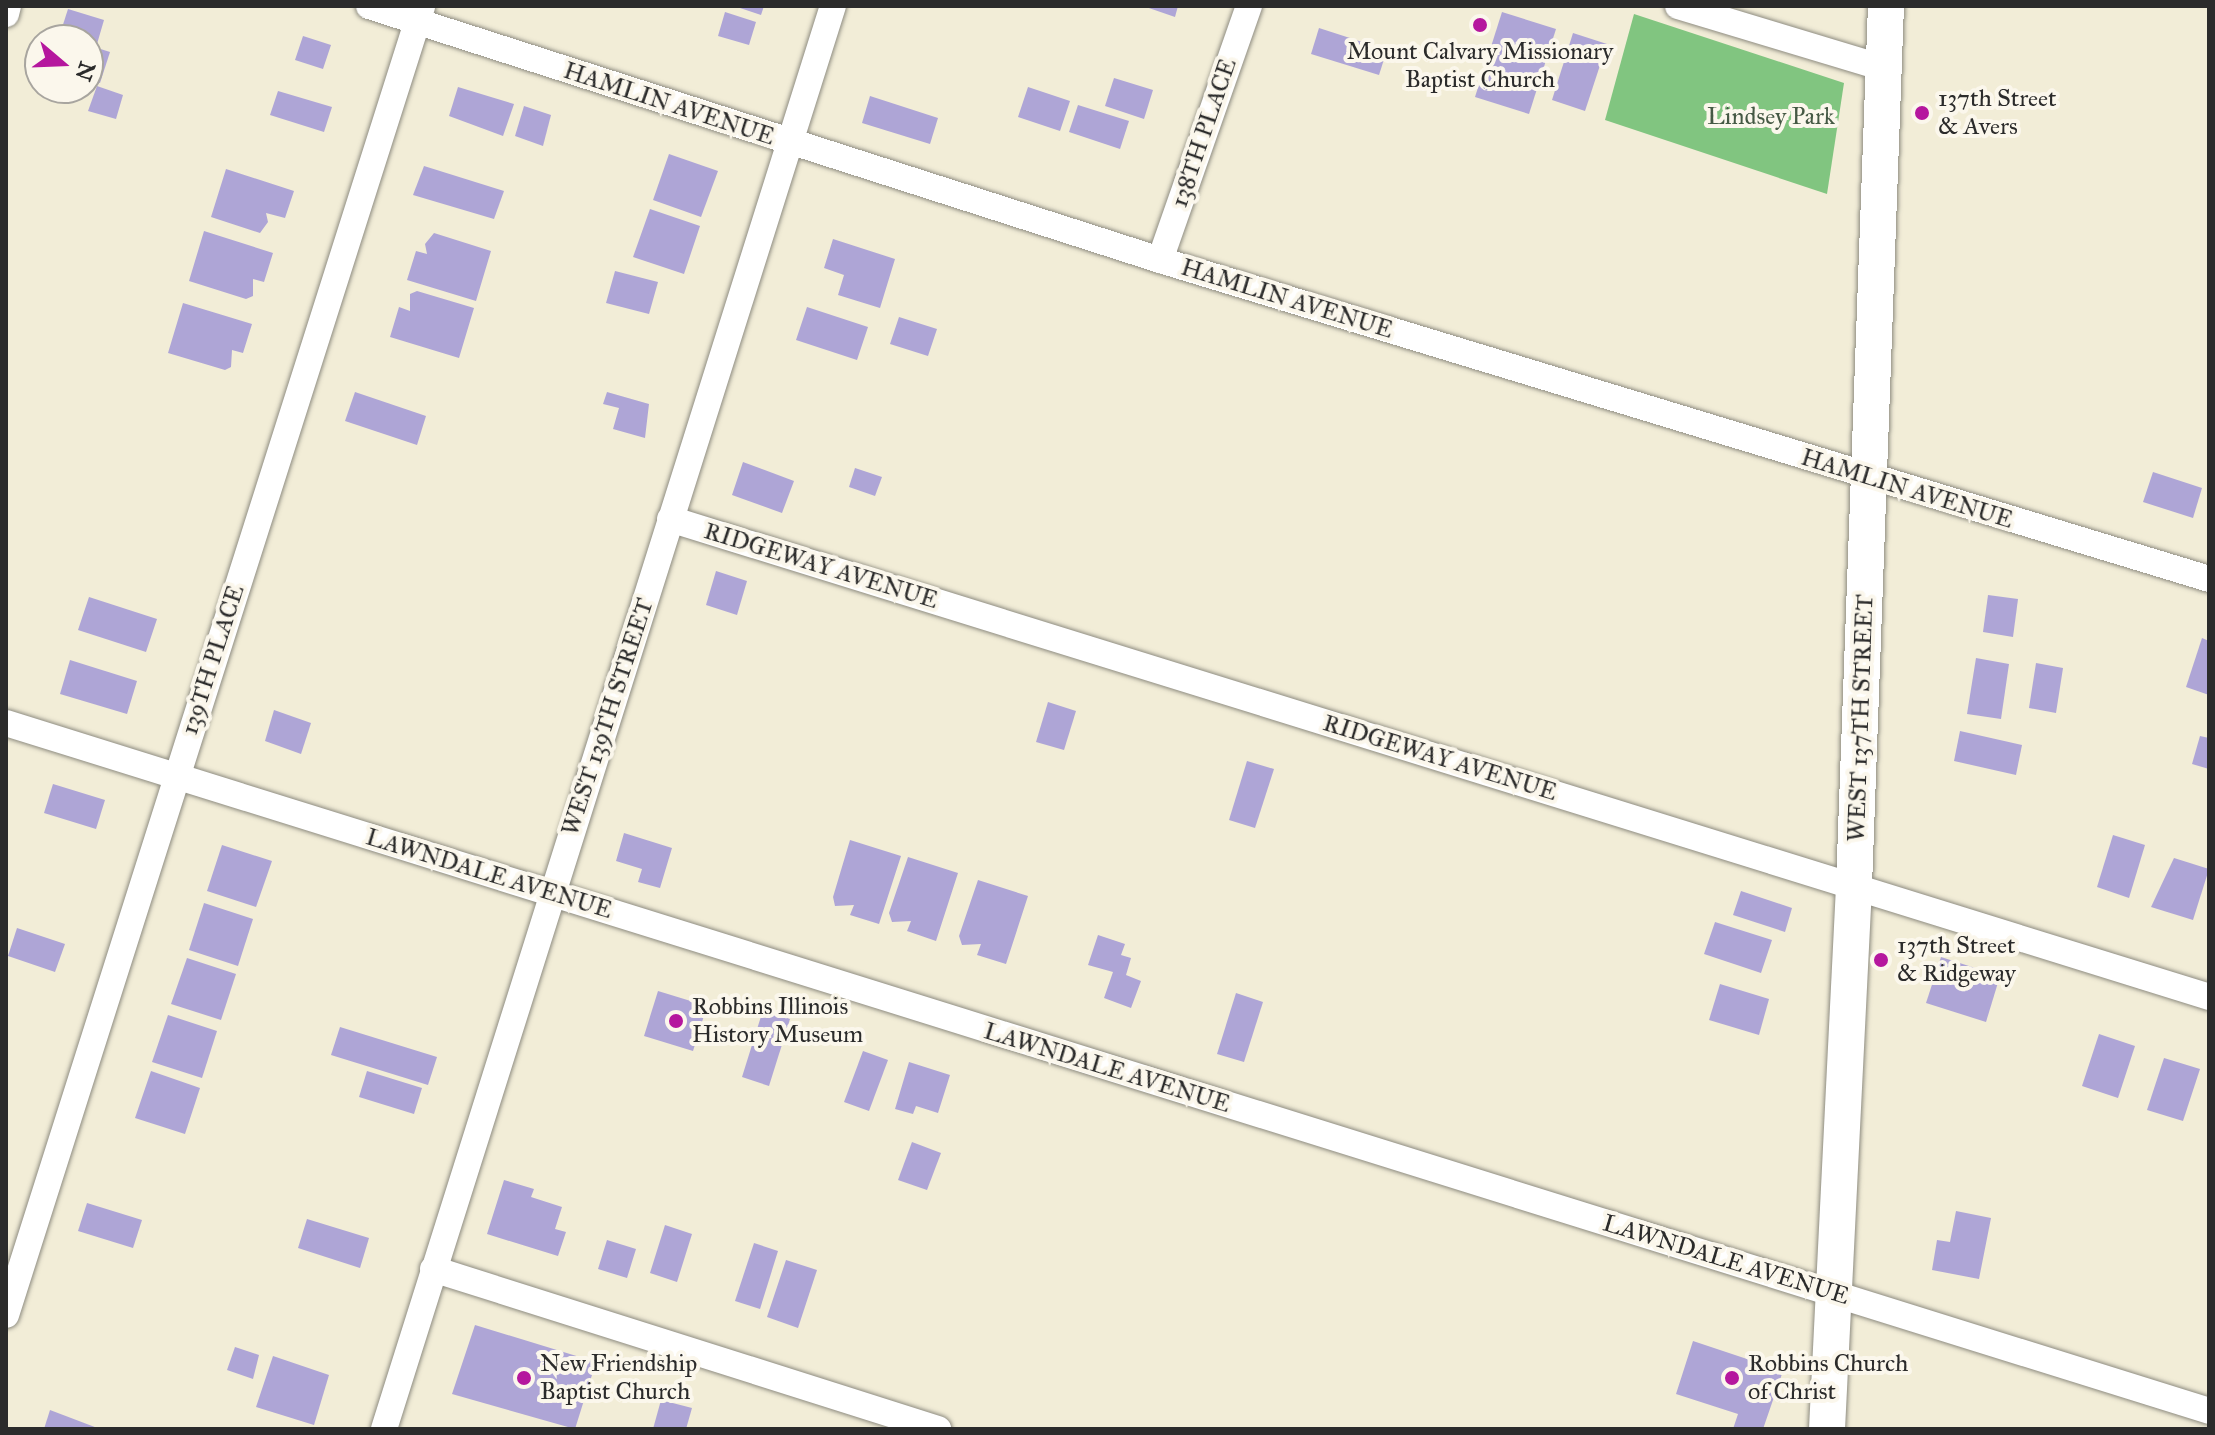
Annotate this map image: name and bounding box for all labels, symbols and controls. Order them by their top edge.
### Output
marker: Mount Calvary Missionary Baptist Church [1471,16,1489,34]
north arrow [24,24,104,104]
place label: Mount Calvary Missionary Baptist Church [1347,38,1613,94]
street label: 138TH PLACE [1165,55,1243,211]
street label: HAMLIN AVENUE [560,56,778,152]
text: N [69,58,101,85]
place label: 137th Street & Avers [1938,85,2057,141]
park label: Lindsey Park [1707,103,1835,131]
marker: 137th Street & Avers [1913,104,1931,122]
street label: HAMLIN AVENUE [1178,253,1396,345]
street label: HAMLIN AVENUE [1798,443,2016,535]
street label: RIDGEWAY AVENUE [701,517,941,615]
street label: 139TH PLACE [175,582,251,738]
street label: WEST 137TH STREET [1842,594,1880,842]
street label: WEST 139TH STREET [556,595,660,839]
street label: RIDGEWAY AVENUE [1320,709,1560,807]
street label: LAWNDALE AVENUE [362,823,616,925]
place label: 137th Street & Ridgeway [1897,932,2016,988]
marker: 137th Street & Ridgeway [1872,951,1890,969]
place label: Robbins Illinois History Museum [692,993,863,1049]
marker: Robbins Illinois History Museum [667,1012,685,1030]
street label: LAWNDALE AVENUE [980,1017,1234,1119]
street label: LAWNDALE AVENUE [1599,1209,1853,1311]
place label: New Friendship Baptist Church [540,1350,697,1406]
place label: Robbins Church of Christ [1748,1350,1908,1406]
marker: New Friendship Baptist Church [515,1369,533,1387]
marker: Robbins Church of Christ [1723,1369,1741,1387]

